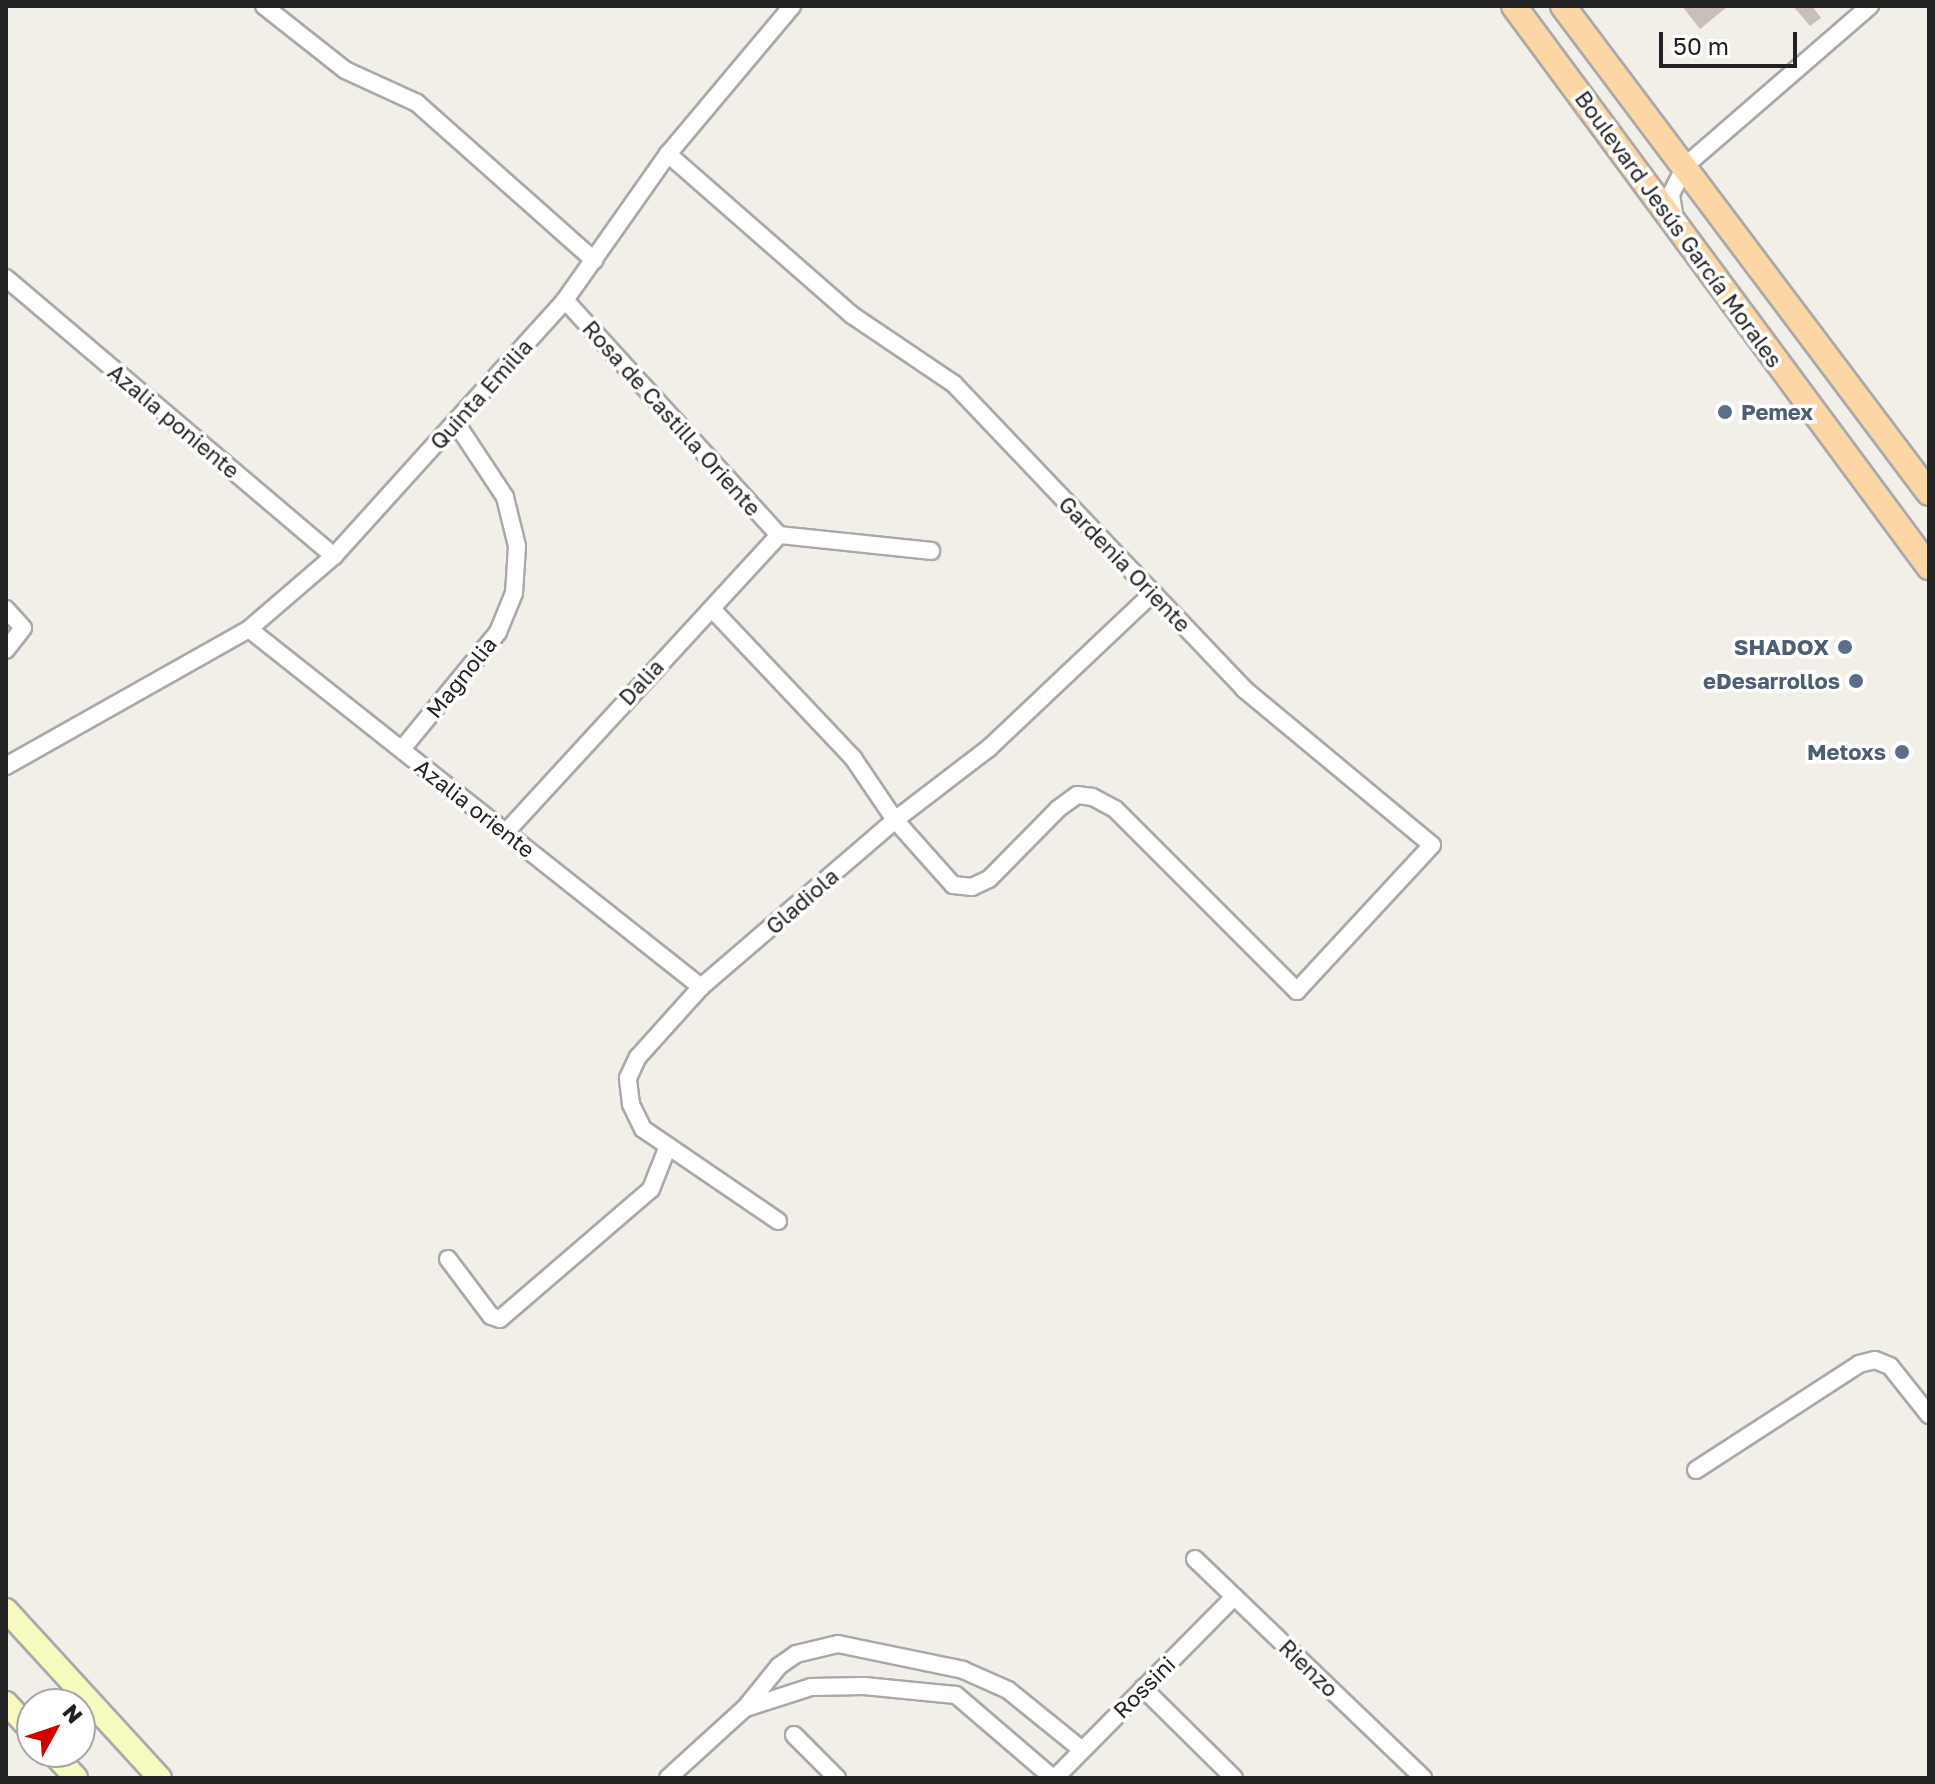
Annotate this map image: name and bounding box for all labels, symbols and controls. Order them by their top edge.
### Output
scale bar [1663,16,1801,66]
text: 50 m [1673,31,1729,60]
street label: Boulevard Jesús García Morales [1570,86,1788,372]
street label: Rosa de Castilla Oriente [577,315,767,521]
street label: Quinta Emilia [424,333,538,455]
street label: Azalia poniente [103,358,245,484]
place label: Pemex [1741,399,1813,425]
marker: Pemex [1716,403,1734,421]
street label: Gardenia Oriente [1054,491,1196,637]
street label: Magnolia [420,631,502,723]
place label: SHADOX [1734,634,1829,660]
marker: SHADOX [1836,638,1854,656]
street label: Dalia [613,654,669,710]
place label: eDesarrollos [1703,668,1840,694]
marker: eDesarrollos [1847,672,1865,690]
place label: Metoxs [1807,739,1886,765]
marker: Metoxs [1893,743,1911,761]
street label: Azalia oriente [410,753,540,863]
street label: Gladiola [760,862,844,940]
street label: Rienzo [1274,1634,1344,1702]
street label: Rossini [1108,1651,1180,1723]
north arrow [16,1688,96,1768]
text: N [58,1698,89,1729]

